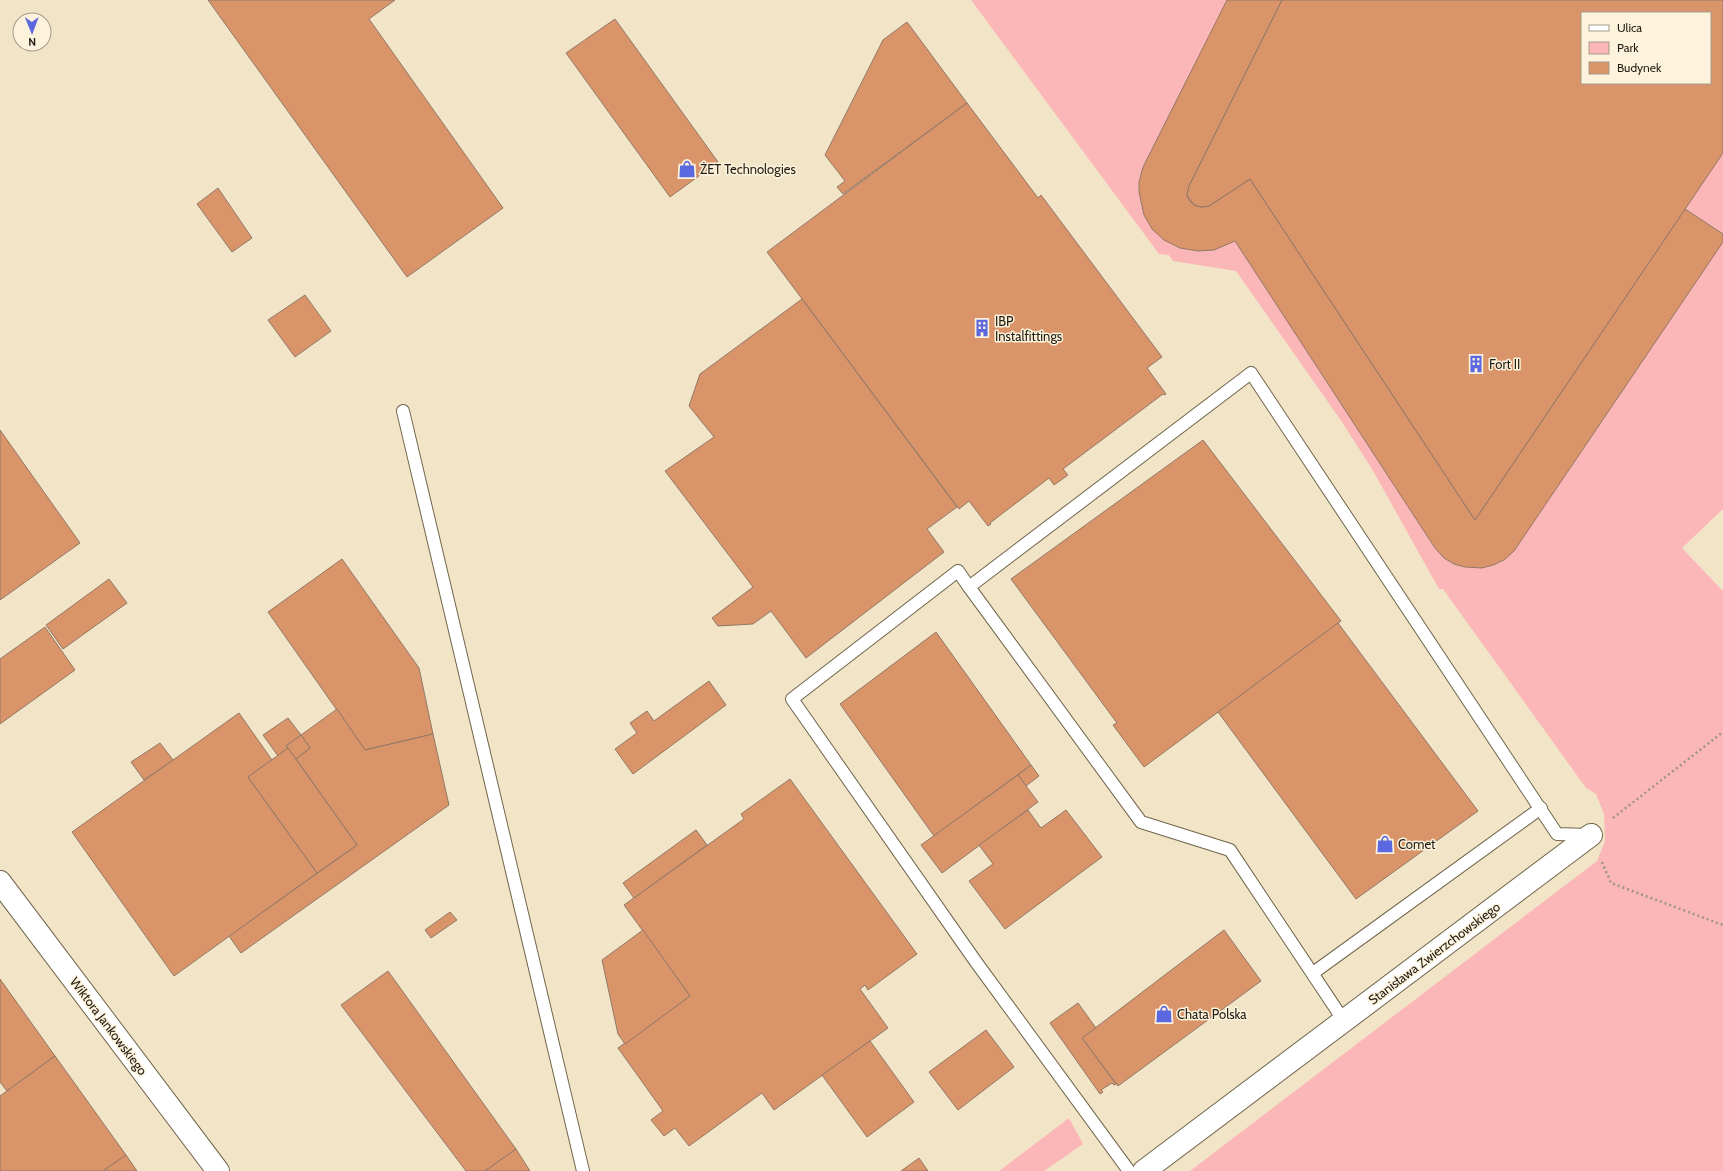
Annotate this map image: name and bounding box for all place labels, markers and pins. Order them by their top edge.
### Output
shop icon: ŻET Technologies [677,159,697,179]
place label: ŻET Technologies [700,161,796,177]
place label: IBP Instalfittings [995,313,1063,344]
building icon: IBP Instalfittings [972,318,992,338]
building icon: Fort II [1466,354,1486,374]
place label: Fort II [1489,356,1520,372]
shop icon: Comet [1375,834,1395,854]
place label: Comet [1398,836,1436,852]
shop icon: Chata Polska [1154,1004,1174,1024]
place label: Chata Polska [1177,1006,1247,1022]

